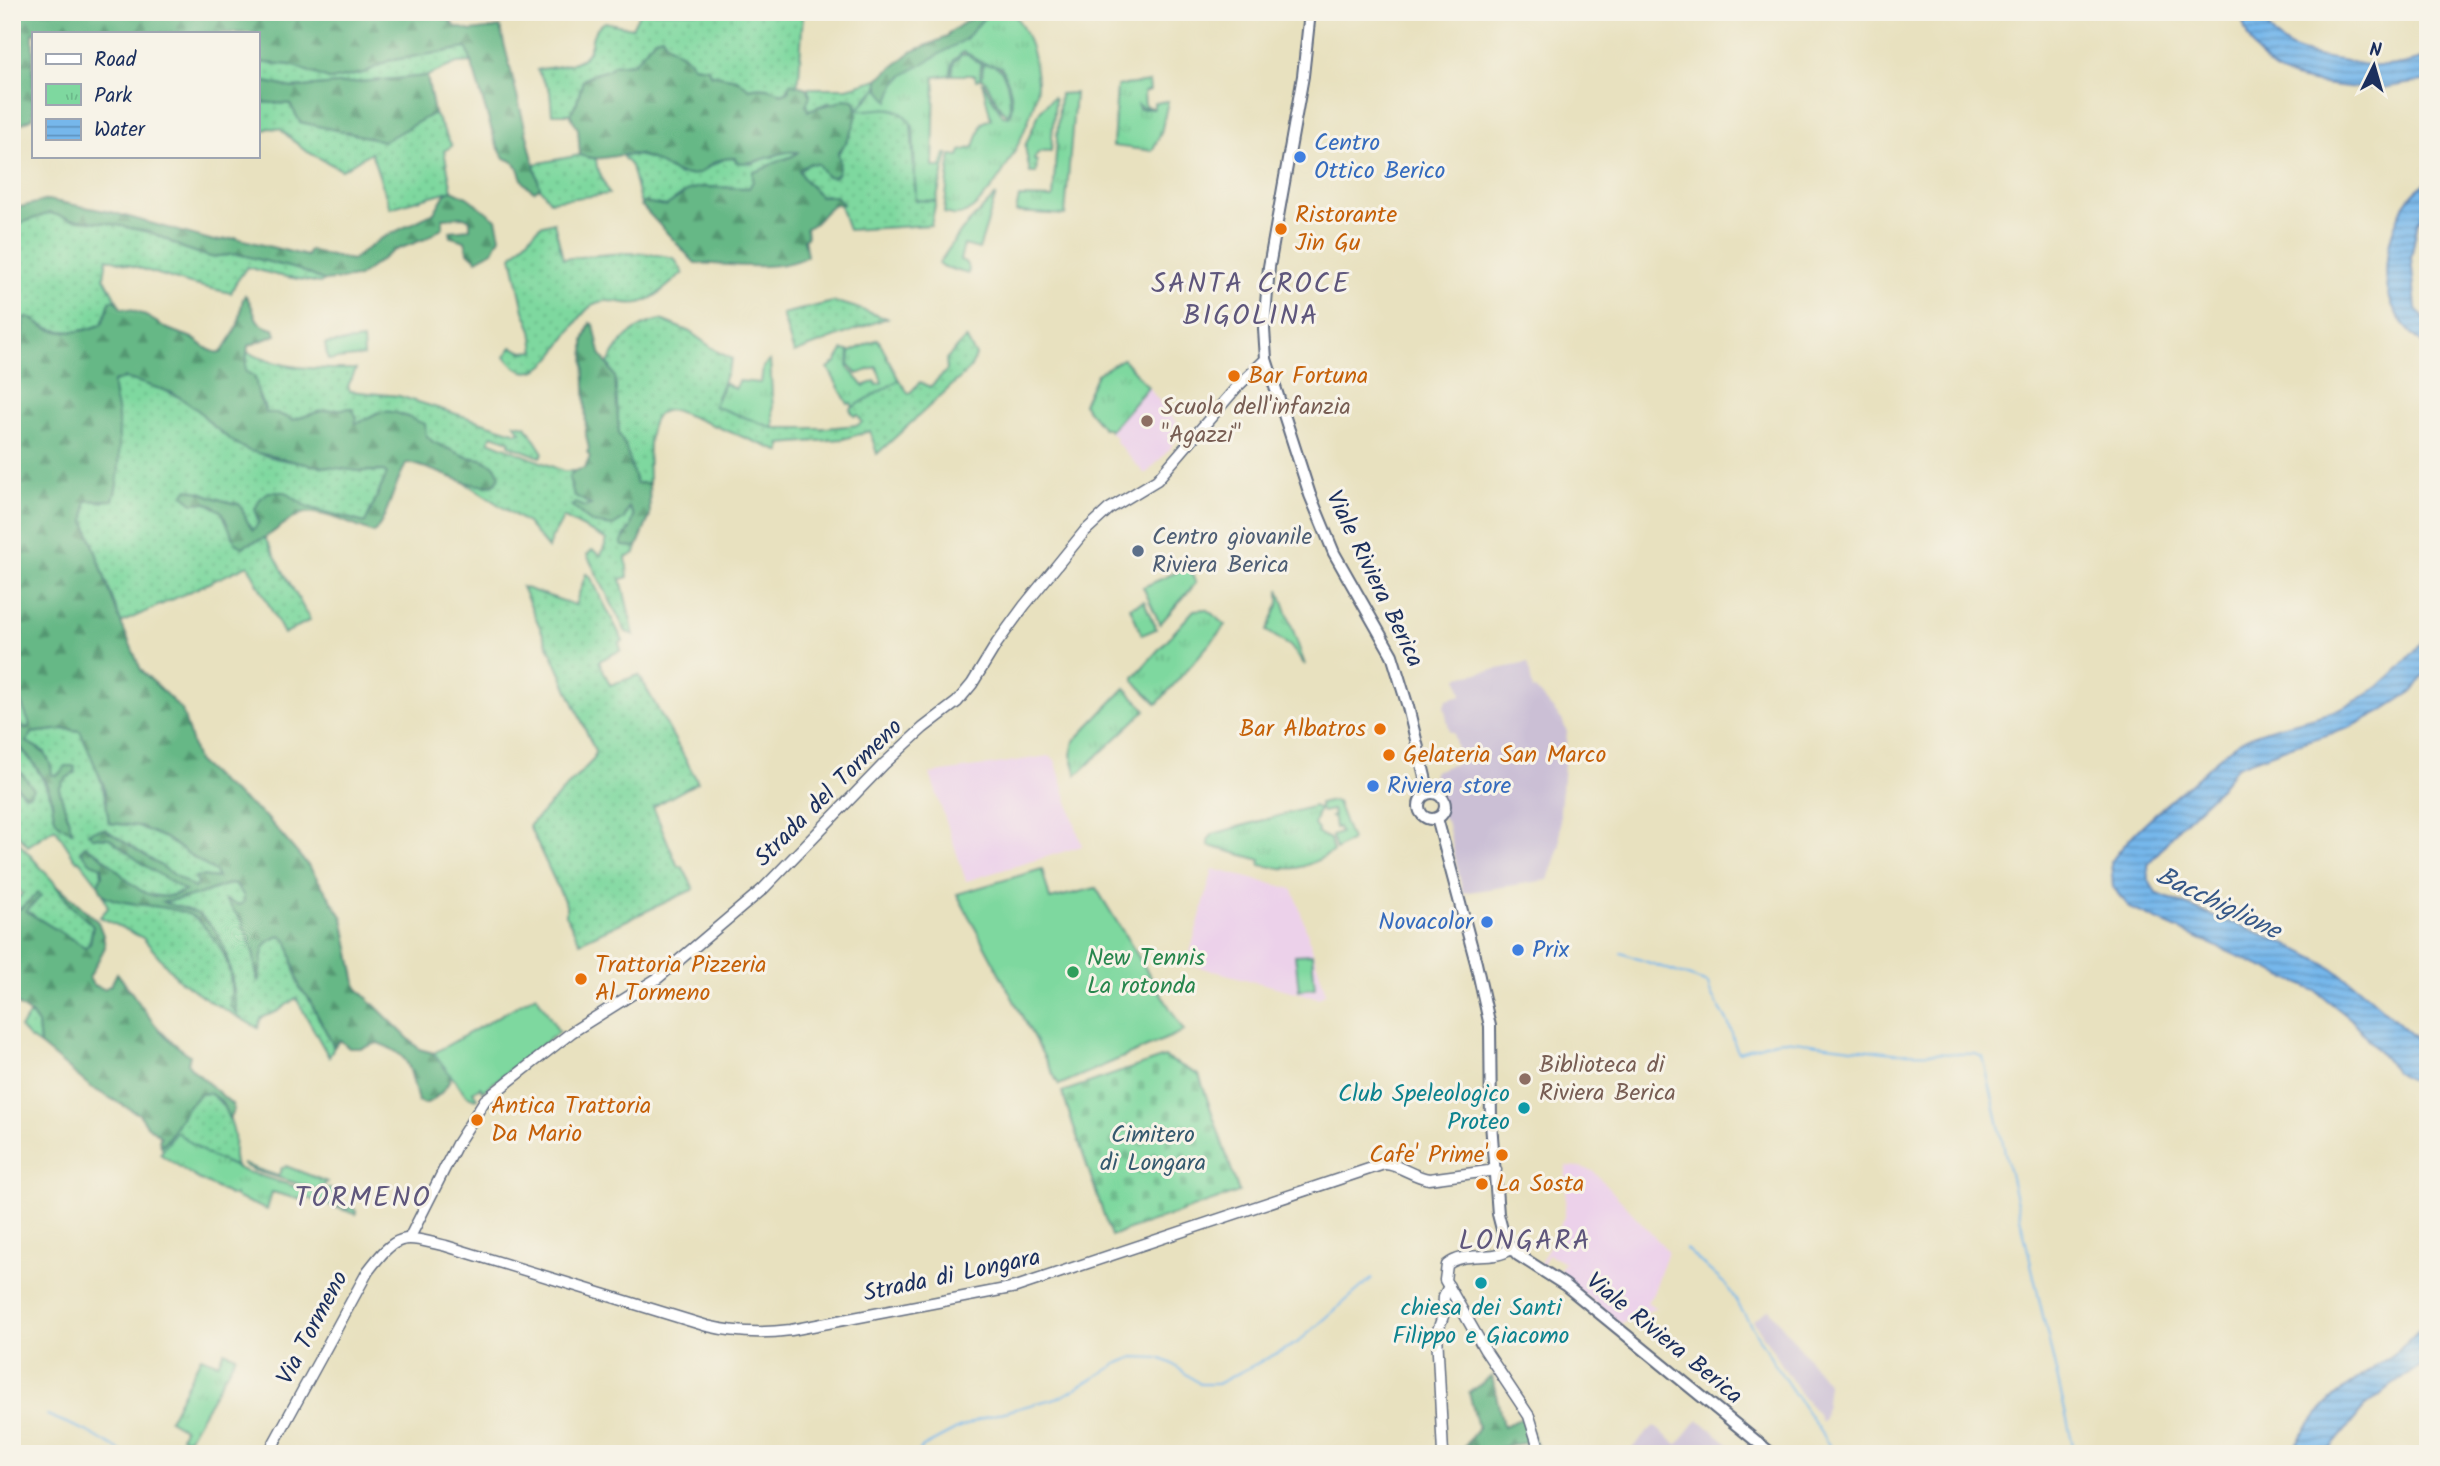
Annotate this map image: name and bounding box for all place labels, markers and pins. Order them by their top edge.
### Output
place label: Centro Ottico Berico [1314,124,1446,191]
marker: Centro Ottico Berico [1292,149,1308,165]
place label: Ristorante Jin Gu [1295,196,1397,263]
marker: Ristorante Jin Gu [1273,221,1289,237]
place label: Bar Fortuna [1248,357,1368,396]
marker: Bar Fortuna [1226,368,1242,384]
place label: Scuola dell'infanzia "Agazzi" [1161,388,1351,455]
marker: Scuola dell'infanzia "Agazzi" [1139,413,1155,429]
place label: Centro giovanile Riviera Berica [1152,518,1312,585]
marker: Centro giovanile Riviera Berica [1130,543,1146,559]
place label: Bar Albatros [1239,710,1366,749]
marker: Bar Albatros [1372,721,1388,737]
place label: Gelateria San Marco [1403,736,1606,775]
marker: Gelateria San Marco [1381,747,1397,763]
place label: Riviera store [1387,767,1512,806]
marker: Riviera store [1365,778,1381,794]
place label: Novacolor [1378,903,1475,942]
marker: Novacolor [1479,914,1495,930]
place label: Prix [1532,931,1570,970]
place label: New Tennis La rotonda [1087,939,1205,1006]
marker: Prix [1510,942,1526,958]
place label: Trattoria Pizzeria Al Tormeno [595,946,767,1013]
marker: New Tennis La rotonda [1065,964,1081,980]
marker: Trattoria Pizzeria Al Tormeno [573,971,589,987]
place label: Biblioteca di Riviera Berica [1539,1046,1676,1113]
marker: Biblioteca di Riviera Berica [1517,1071,1533,1087]
place label: Club Speleologico Proteo [1338,1075,1510,1142]
place label: Antica Trattoria Da Mario [491,1087,651,1154]
marker: Club Speleologico Proteo [1516,1100,1532,1116]
marker: Antica Trattoria Da Mario [469,1112,485,1128]
place label: Cafe' Prime' [1369,1136,1489,1175]
marker: Cafe' Prime' [1494,1147,1510,1163]
place label: La Sosta [1496,1165,1584,1204]
marker: La Sosta [1474,1176,1490,1192]
marker: chiesa dei Santi Filippo e Giacomo [1473,1275,1489,1291]
place label: chiesa dei Santi Filippo e Giacomo [1393,1289,1570,1356]

